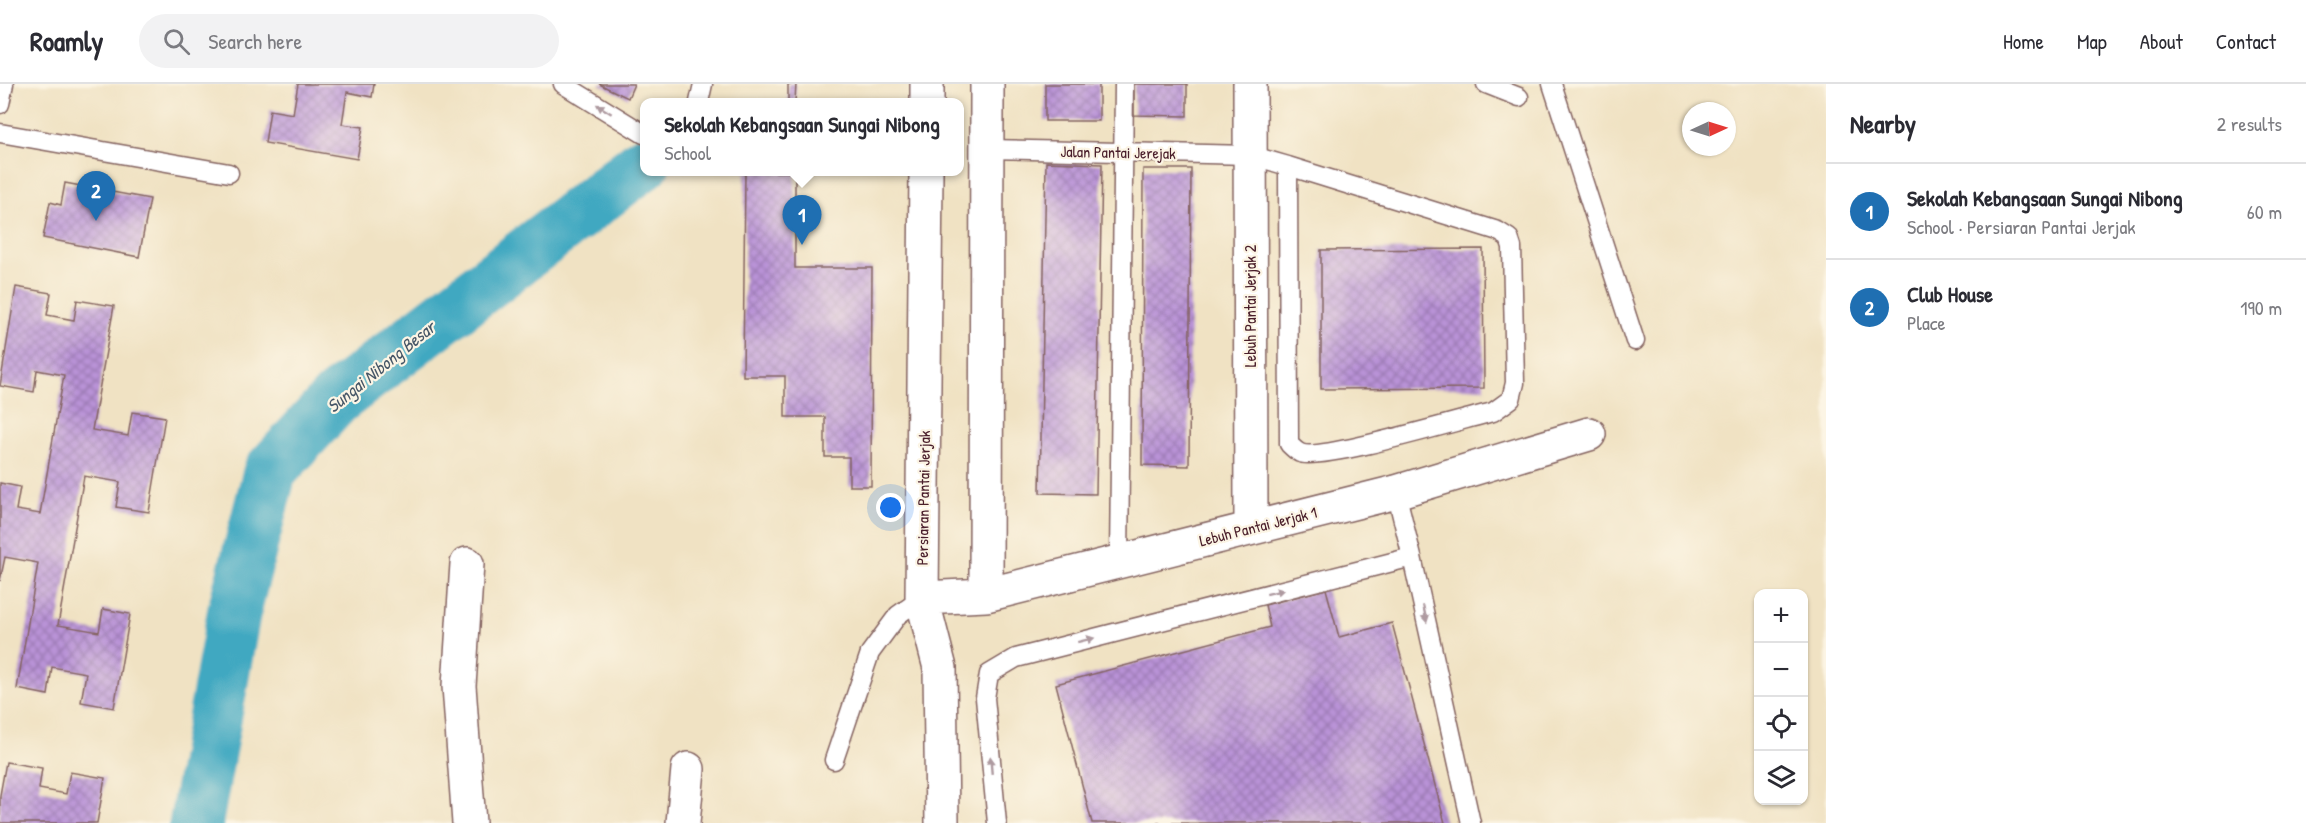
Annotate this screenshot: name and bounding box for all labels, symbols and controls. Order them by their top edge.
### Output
search box [139,14,559,68]
text: Roamly [30,22,103,60]
icon: search [160,25,193,58]
text: Search here [208,26,302,56]
text: Home [2003,27,2044,56]
text: Map [2077,27,2107,56]
text: About [2140,27,2183,56]
text: Contact [2216,27,2276,56]
popup [640,98,964,176]
north arrow [1682,102,1736,156]
one-way arrow [596,103,612,114]
text: Nearby [1850,106,1916,141]
text: Sekolah Kebangsaan Sungai Nibong [664,109,940,139]
text: 2 results [2217,110,2282,137]
text: School [664,139,711,166]
street label: Jalan Pantai Jerejak [1060,140,1176,164]
pin: 2 [76,172,116,221]
text: Sekolah Kebangsaan Sungai Nibong [1907,183,2183,213]
pin: 1 [782,196,822,245]
text: 1 [1866,198,1873,225]
text: 60 m [2247,198,2282,225]
text: School · Persiaran Pantai Jerjak [1907,213,2136,240]
street label: Lebuh Pantai Jerjak 2 [1239,244,1261,367]
text: Club House [1907,279,1993,309]
text: 2 [1865,294,1874,321]
text: 190 m [2240,294,2282,321]
text: Place [1907,309,1946,336]
water label: Sungai Nibong Besar [321,314,442,418]
street label: Persiaran Pantai Jerjak [911,430,935,566]
your location [876,493,905,522]
street label: Lebuh Pantai Jerjak 1 [1197,501,1319,551]
one-way arrow [1266,587,1284,597]
map controls [1754,589,1808,805]
button: + [1754,589,1808,643]
one-way arrow [1421,605,1430,624]
one-way arrow [1077,635,1095,645]
button: − [1754,643,1808,697]
button: locate [1754,697,1808,751]
button: layers [1754,751,1808,805]
one-way arrow [986,755,996,774]

